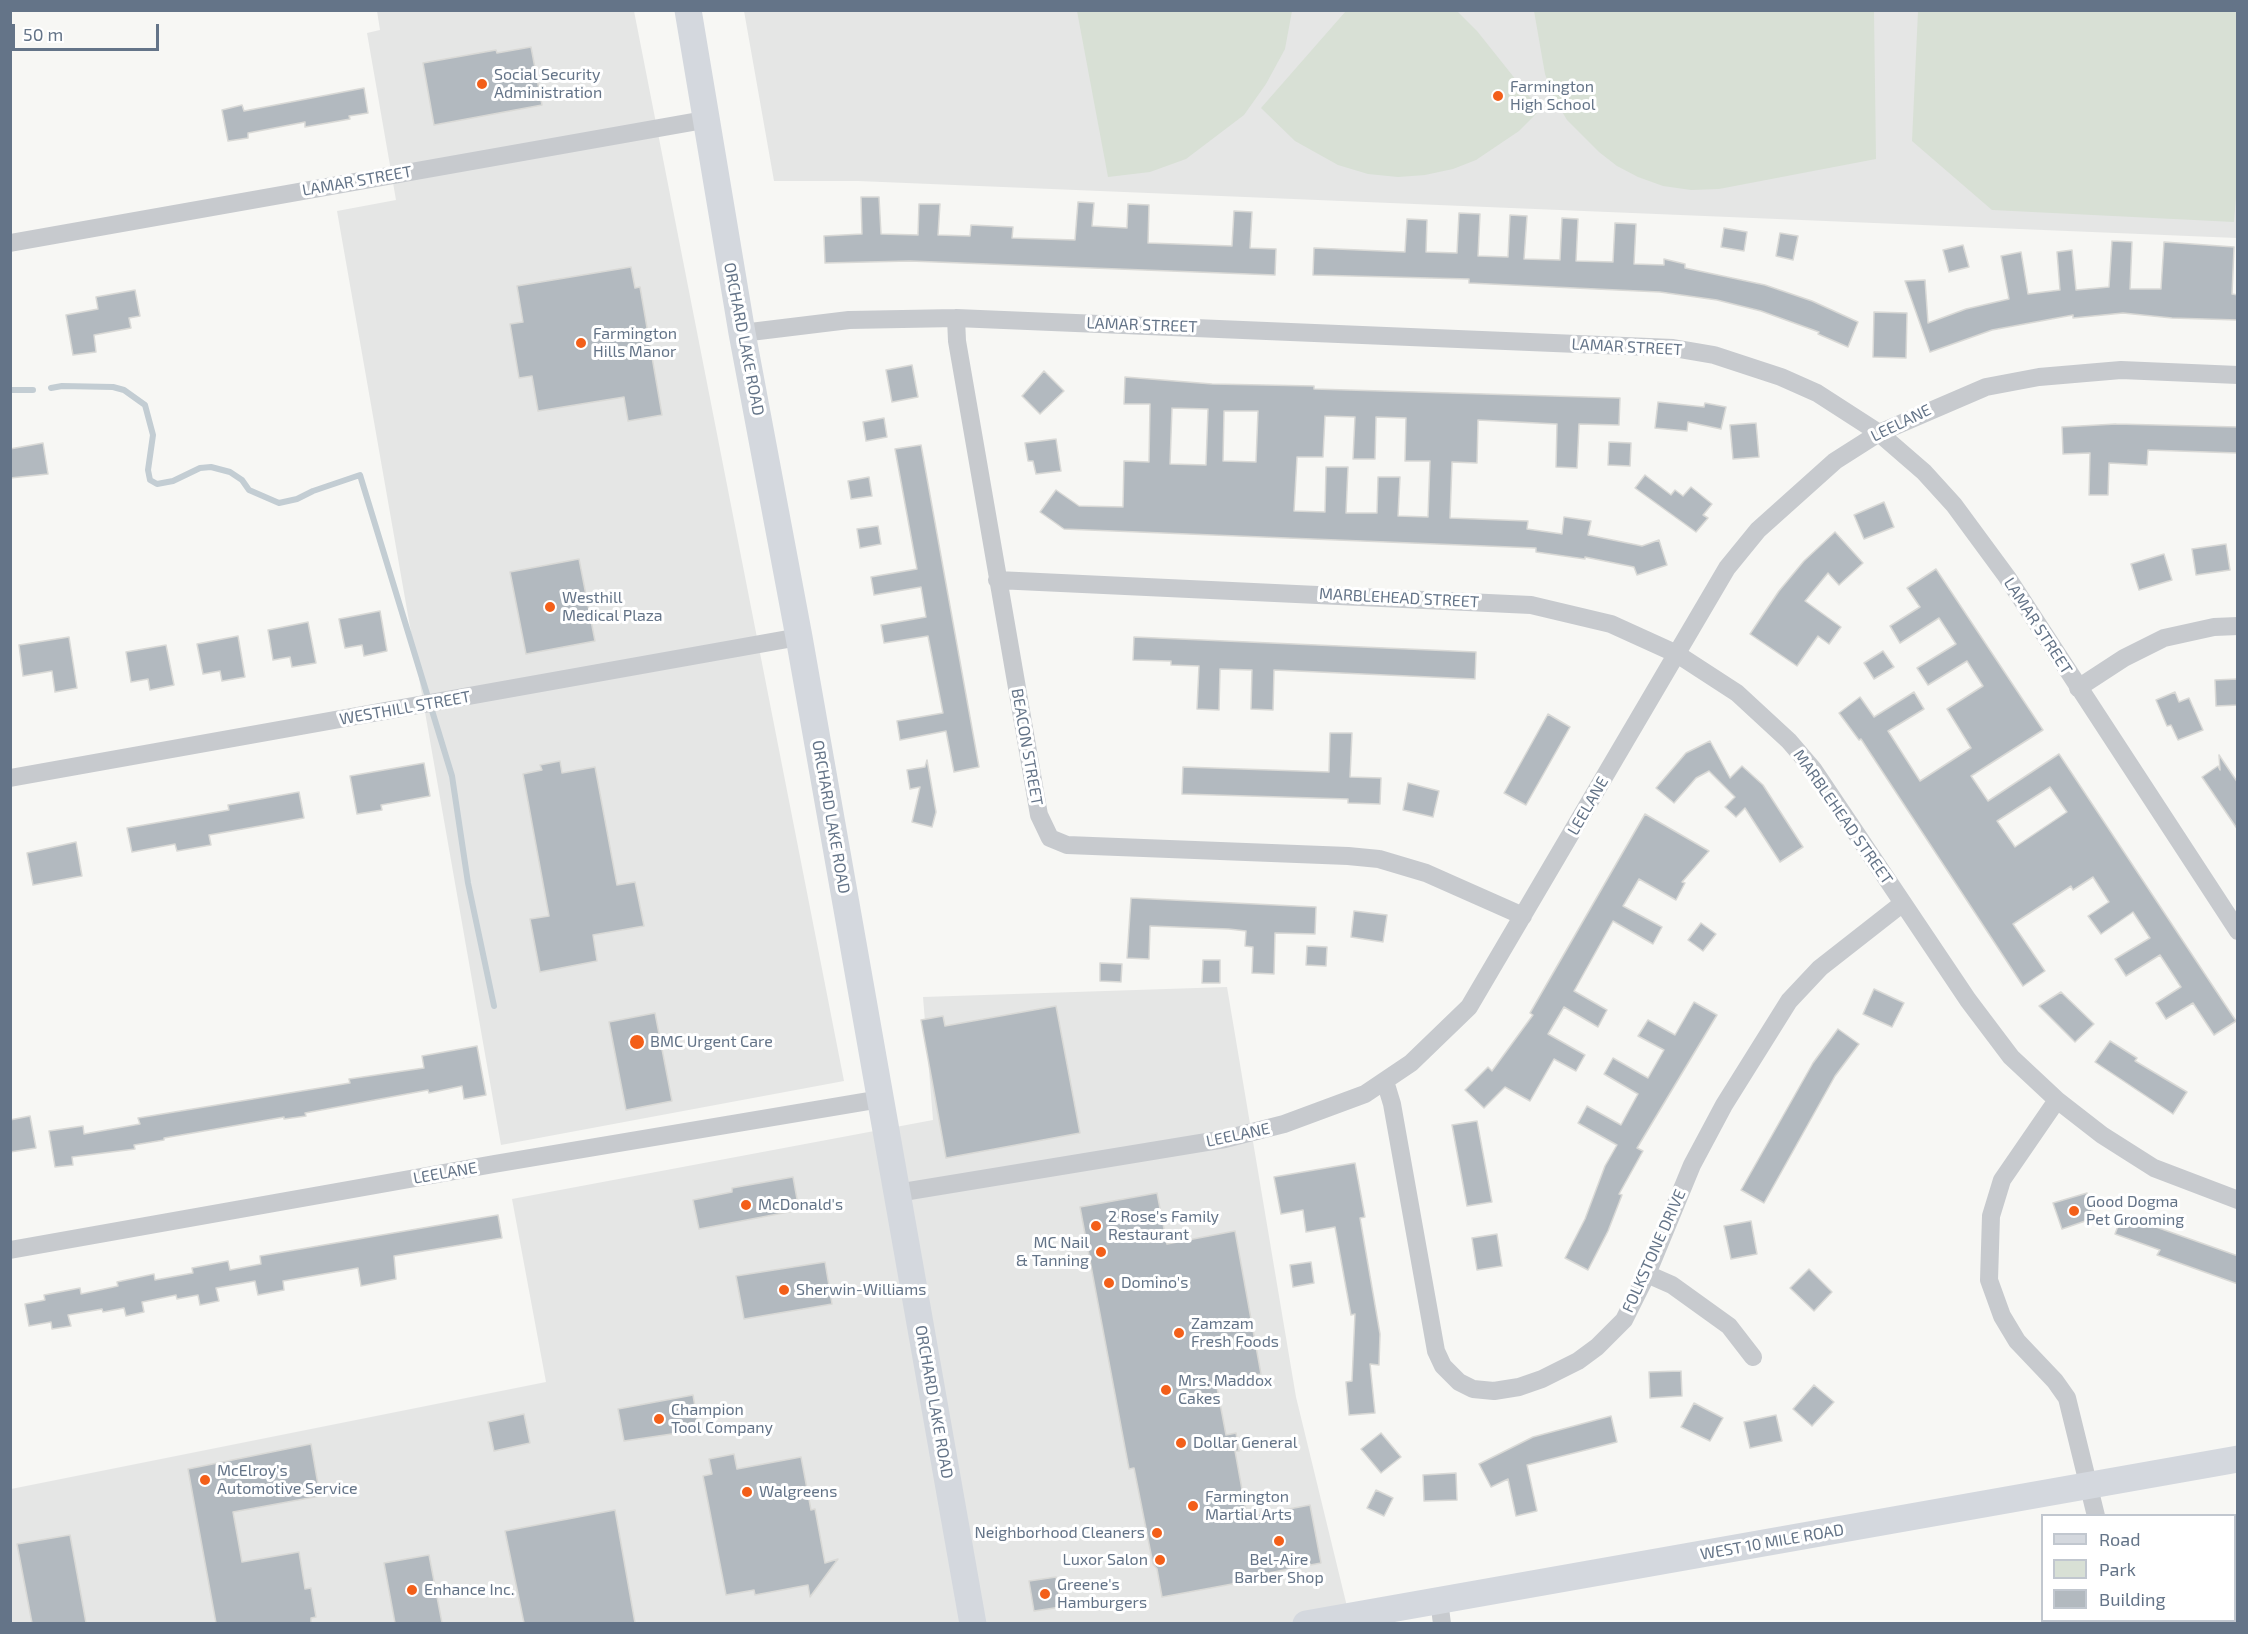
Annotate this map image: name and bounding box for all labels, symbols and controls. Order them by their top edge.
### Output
scale bar [15,12,162,50]
text: 50 m [23,23,63,45]
place label: Social Security Administration [494,65,602,103]
marker: Social Security Administration [475,77,489,91]
place label: Farmington High School [1510,77,1595,115]
marker: Farmington High School [1491,89,1505,103]
street label: LAMAR STREET [301,162,413,200]
street label: ORCHARD LAKE ROAD [720,261,768,417]
street label: LAMAR STREET [1086,313,1198,337]
place label: Farmington Hills Manor [593,324,677,362]
street label: LAMAR STREET [1571,335,1683,359]
marker: Farmington Hills Manor [574,336,588,350]
street label: LEELANE [1868,400,1934,446]
street label: LAMAR STREET [2000,574,2076,678]
street label: MARBLEHEAD STREET [1319,584,1479,612]
place label: Westhill Medical Plaza [562,588,663,626]
marker: Westhill Medical Plaza [543,600,557,614]
street label: WESTHILL STREET [338,687,472,729]
street label: BEACON STREET [1007,687,1047,807]
street label: ORCHARD LAKE ROAD [808,739,854,895]
street label: MARBLEHEAD STREET [1789,746,1897,888]
street label: LEELANE [1564,773,1612,839]
place label: BMC Urgent Care [650,1032,773,1052]
marker: BMC Urgent Care [628,1033,646,1051]
street label: LEELANE [1204,1119,1272,1151]
street label: LEELANE [412,1158,478,1188]
street label: FOLKSTONE DRIVE [1618,1186,1690,1316]
place label: Good Dogma Pet Grooming [2086,1192,2184,1230]
place label: McDonald's [758,1195,843,1215]
marker: McDonald's [739,1198,753,1212]
marker: Good Dogma Pet Grooming [2067,1204,2081,1218]
place label: 2 Rose's Family Restaurant [1108,1207,1219,1245]
marker: 2 Rose's Family Restaurant [1089,1219,1103,1233]
place label: MC Nail & Tanning [1016,1233,1089,1271]
marker: MC Nail & Tanning [1094,1245,1108,1259]
place label: Domino's [1121,1273,1188,1293]
marker: Domino's [1102,1276,1116,1290]
place label: Sherwin-Williams [796,1280,926,1300]
marker: Sherwin-Williams [777,1283,791,1297]
place label: Zamzam Fresh Foods [1191,1314,1279,1352]
street label: ORCHARD LAKE ROAD [911,1324,957,1480]
marker: Zamzam Fresh Foods [1172,1326,1186,1340]
place label: Mrs. Maddox Cakes [1178,1371,1272,1409]
marker: Mrs. Maddox Cakes [1159,1383,1173,1397]
place label: Champion Tool Company [671,1400,773,1438]
marker: Champion Tool Company [652,1412,666,1426]
place label: Dollar General [1193,1433,1297,1453]
marker: Dollar General [1174,1436,1188,1450]
place label: McElroy's Automotive Service [217,1461,358,1499]
marker: McElroy's Automotive Service [198,1473,212,1487]
place label: Walgreens [759,1482,837,1502]
marker: Walgreens [740,1485,754,1499]
place label: Farmington Martial Arts [1205,1487,1292,1525]
marker: Farmington Martial Arts [1186,1499,1200,1513]
legend [2041,1514,2236,1622]
street label: WEST 10 MILE ROAD [1699,1520,1845,1564]
place label: Neighborhood Cleaners [974,1523,1145,1543]
marker: Neighborhood Cleaners [1150,1526,1164,1540]
text: Road [2099,1528,2140,1550]
marker: Bel-Aire Barber Shop [1272,1534,1286,1548]
place label: Luxor Salon [1062,1550,1148,1570]
place label: Bel-Aire Barber Shop [1234,1550,1324,1588]
marker: Luxor Salon [1153,1553,1167,1567]
text: Park [2099,1558,2136,1580]
place label: Greene's Hamburgers [1057,1575,1147,1613]
place label: Enhance Inc. [424,1580,514,1600]
marker: Enhance Inc. [405,1583,419,1597]
marker: Greene's Hamburgers [1038,1587,1052,1601]
text: Building [2099,1588,2166,1610]

